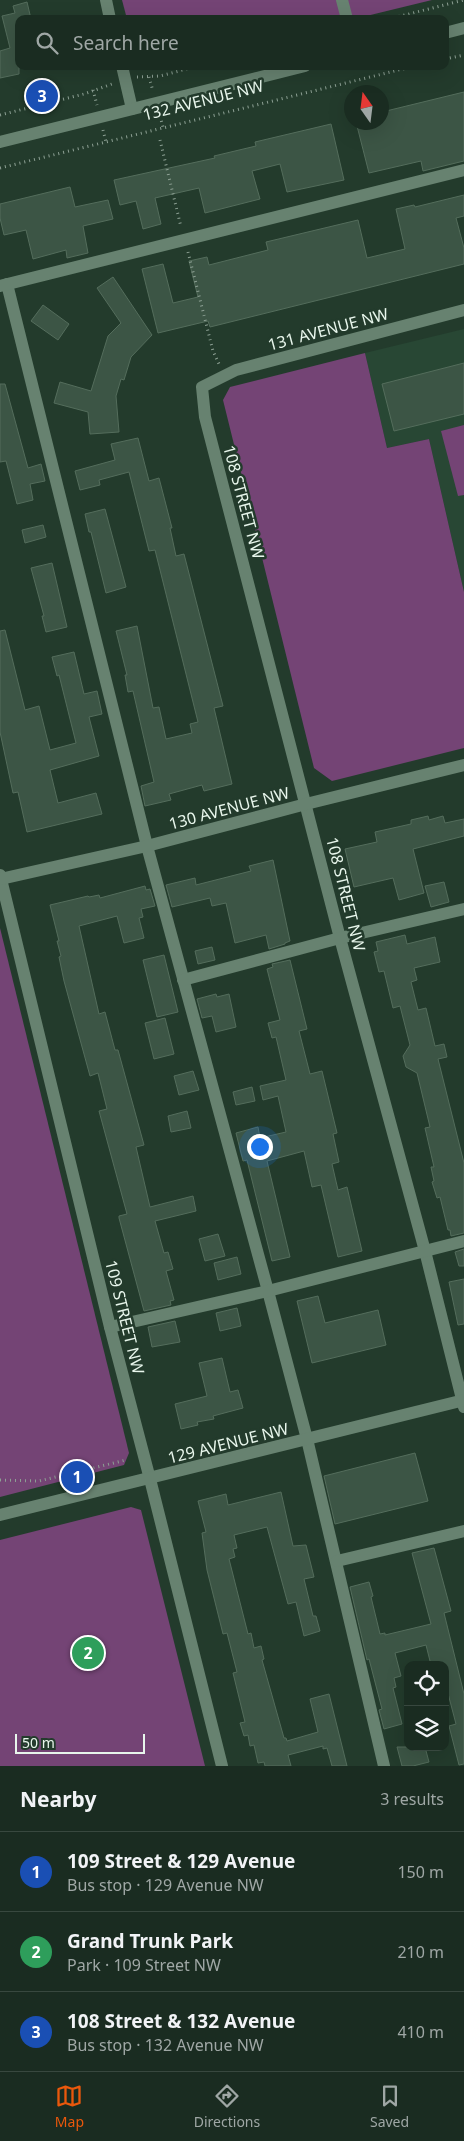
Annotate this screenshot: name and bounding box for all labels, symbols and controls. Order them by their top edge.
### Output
search box [15,15,449,70]
icon: search [33,29,61,57]
text: Search here [73,30,179,56]
street label: 132 AVENUE NW [140,74,266,126]
pin: 3 [26,77,58,115]
north arrow [344,85,389,130]
street label: 131 AVENUE NW [265,302,391,356]
street label: 108 STREET NW [218,443,270,562]
street label: 130 AVENUE NW [166,781,292,835]
street label: 108 STREET NW [321,835,371,954]
your location [247,1134,273,1160]
street label: 109 STREET NW [100,1258,150,1377]
street label: 129 AVENUE NW [165,1417,291,1469]
pin: 1 [61,1458,93,1496]
pin: 2 [72,1634,104,1672]
map controls [404,1661,449,1751]
button: locate [404,1661,449,1706]
button: layers [404,1706,449,1751]
scale bar [15,1731,145,1754]
text: 50 m [22,1733,55,1752]
text: Nearby [20,1785,96,1813]
text: 3 results [380,1788,444,1810]
text: 109 Street & 129 Avenue [67,1848,295,1874]
text: 1 [31,1861,41,1883]
text: 150 m [397,1861,444,1883]
text: Bus stop · 129 Avenue NW [67,1874,264,1896]
text: Grand Trunk Park [67,1928,233,1954]
text: 2 [31,1941,41,1963]
text: 210 m [397,1941,444,1963]
text: Park · 109 Street NW [67,1954,221,1976]
text: 108 Street & 132 Avenue [67,2008,295,2034]
text: 3 [31,2021,41,2043]
text: 410 m [397,2021,444,2043]
text: Bus stop · 132 Avenue NW [67,2034,264,2056]
tab: Map [55,2082,84,2131]
tab: Directions [194,2082,260,2131]
tab: Saved [370,2082,409,2131]

